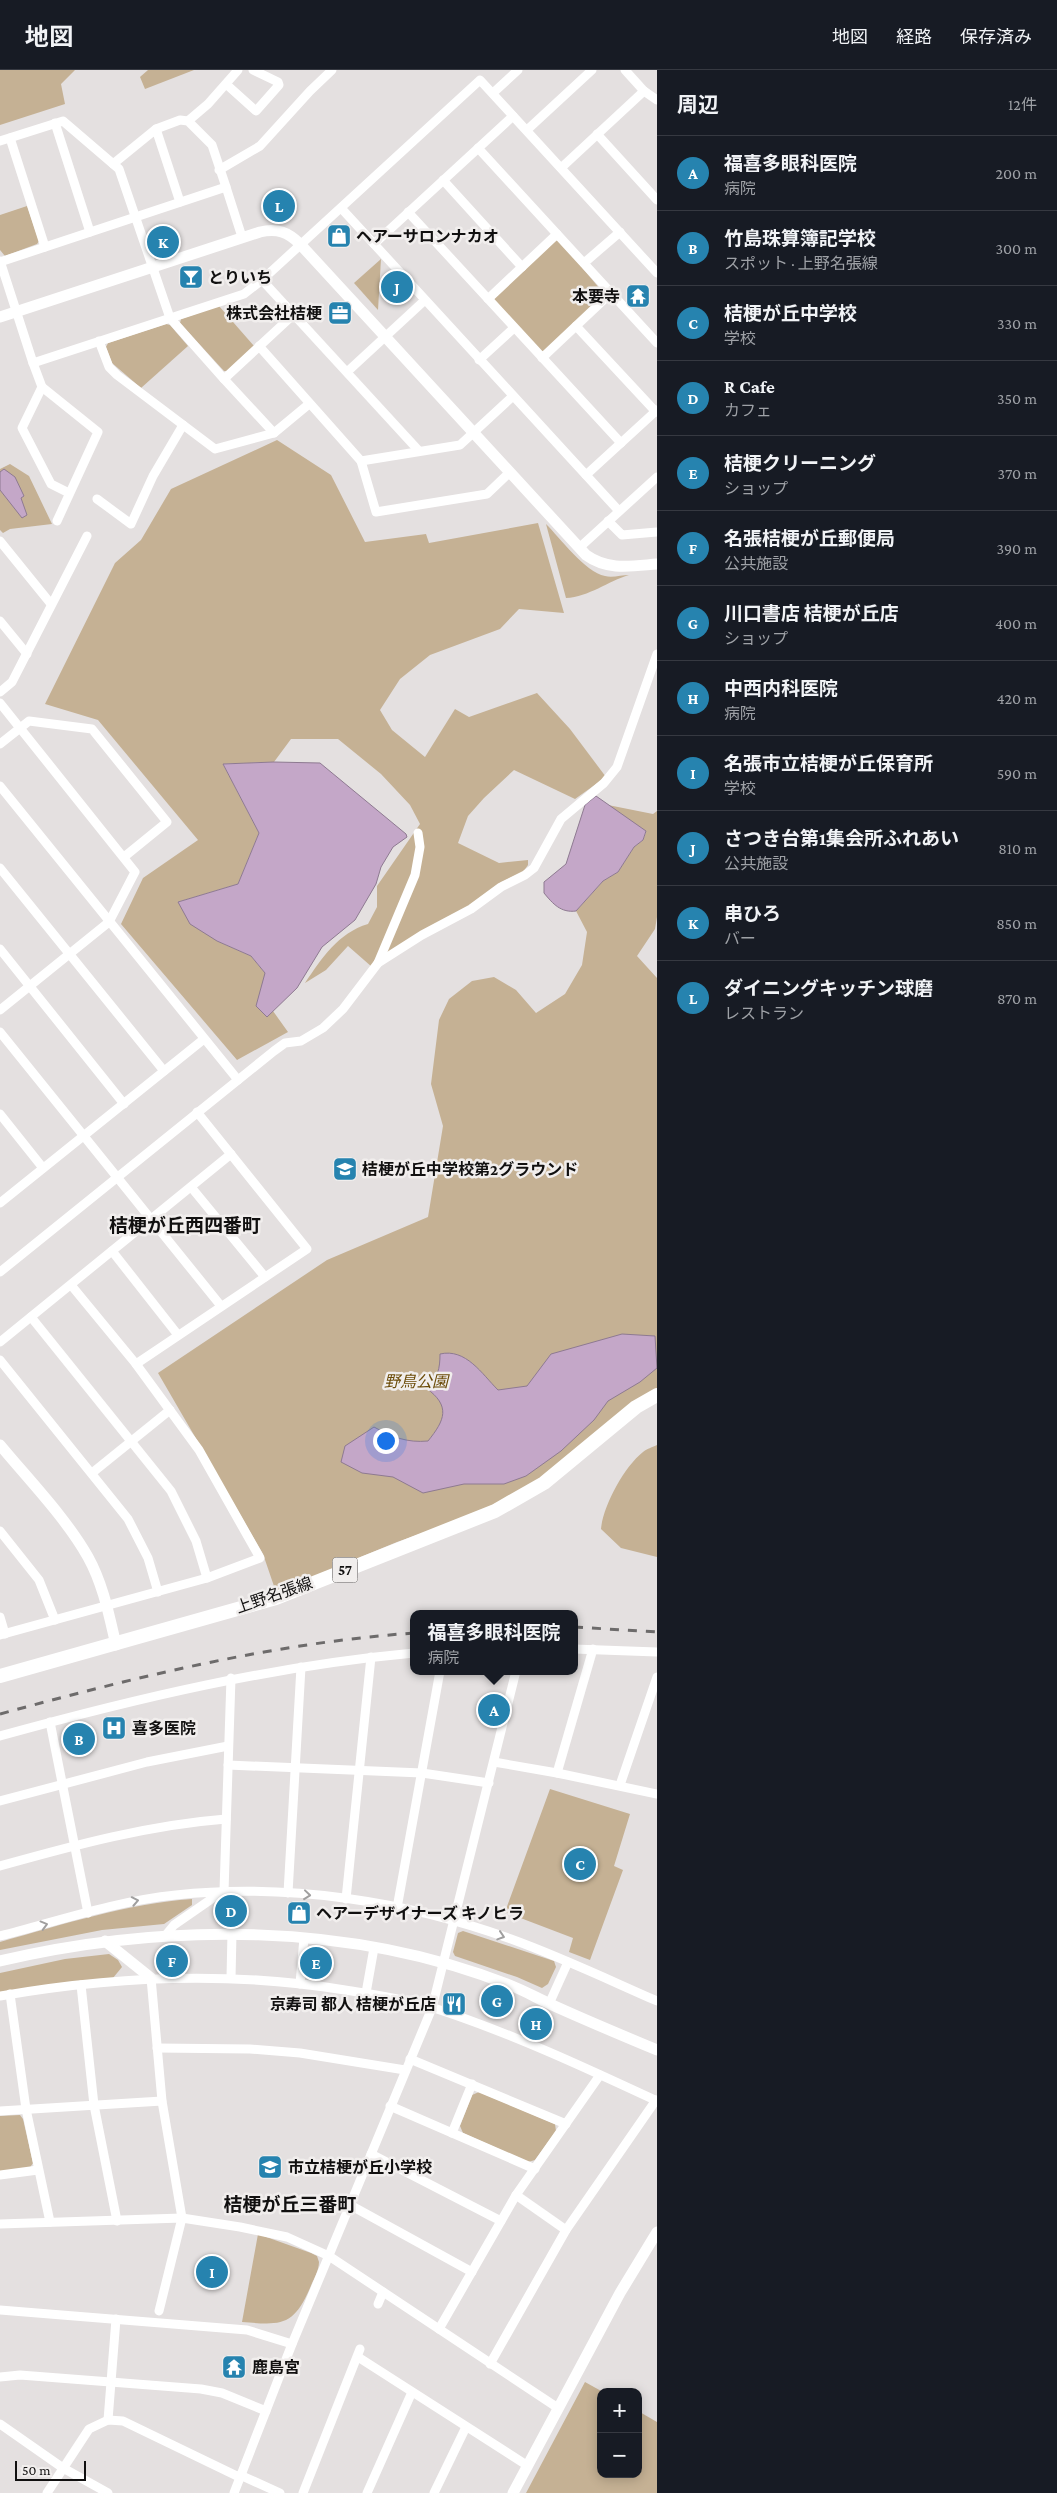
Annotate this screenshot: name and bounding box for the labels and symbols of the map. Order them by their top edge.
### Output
pin: L [263,187,295,225]
pin: K [147,223,179,261]
shop icon: ヘアーサロンナカオ [326,223,352,249]
place label: ヘアーサロンナカオ [356,228,499,245]
bar icon: とりいち [178,264,204,290]
pin: J [381,268,413,306]
place label: とりいち [208,269,272,286]
temple icon: 本要寺 [625,283,651,309]
place label: 本要寺 [572,288,620,305]
office icon: 株式会社桔梗 [327,300,353,326]
place label: 株式会社桔梗 [226,304,322,322]
school or university icon: 桔梗が丘中学校第2グラウンド [332,1156,358,1182]
place label: 桔梗が丘中学校第2グラウンド [362,1160,578,1178]
district label: 桔梗が丘西四番町 [109,1215,261,1236]
park label: 野鳥公園 [384,1373,450,1390]
your location [373,1428,399,1454]
road number: 57 [332,1558,358,1582]
street label: 上野名張線 [233,1574,315,1616]
pin: A [478,1691,510,1729]
hospital icon: 喜多医院 [101,1715,127,1741]
pin: B [63,1720,95,1758]
place label: 喜多医院 [132,1720,196,1737]
pin: C [564,1845,596,1883]
one-way arrow [303,1889,311,1900]
pin: D [215,1892,247,1930]
one-way arrow [131,1897,139,1907]
shop icon: ヘアーデザイナーズ キノヒラ [286,1900,312,1926]
place label: ヘアーデザイナーズ キノヒラ [316,1905,524,1922]
one-way arrow [39,1920,47,1930]
one-way arrow [496,1930,504,1940]
pin: F [156,1942,188,1980]
pin: E [300,1944,332,1982]
pin: G [481,1982,513,2020]
restaurant icon: 京寿司 都人 桔梗が丘店 [441,1991,467,2017]
place label: 京寿司 都人 桔梗が丘店 [270,1996,436,2013]
pin: H [520,2005,552,2043]
school or university icon: 市立桔梗が丘小学校 [257,2154,283,2180]
place label: 市立桔梗が丘小学校 [288,2159,432,2176]
district label: 桔梗が丘三番町 [223,2194,357,2215]
pin: I [196,2253,228,2291]
temple icon: 鹿島宮 [221,2354,247,2380]
place label: 鹿島宮 [252,2359,300,2376]
scale bar [15,2458,86,2481]

